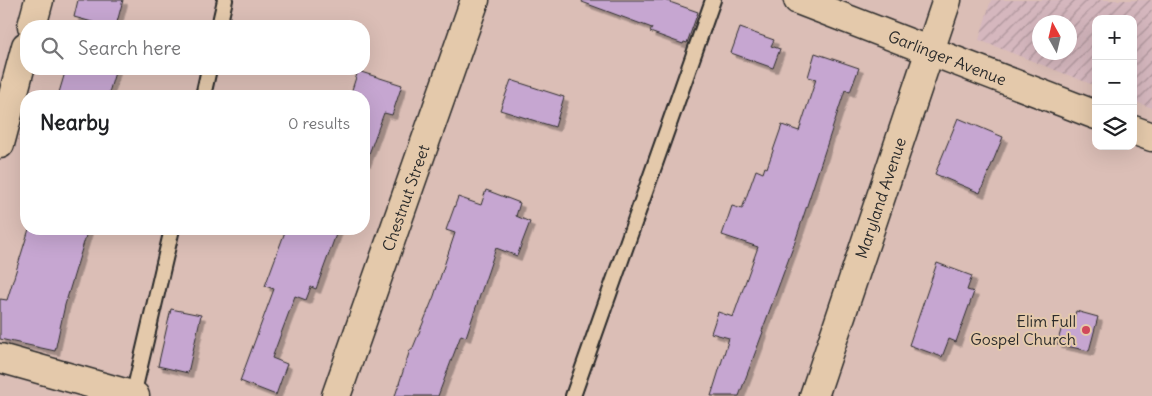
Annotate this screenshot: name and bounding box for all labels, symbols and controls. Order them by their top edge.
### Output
north arrow [1032,15,1077,60]
map controls [1092,15,1137,150]
button: + [1092,15,1137,60]
search box [20,20,370,75]
street label: Garlinger Avenue [885,26,1009,89]
icon: search [38,34,66,62]
text: Search here [78,36,181,60]
button: − [1092,60,1137,105]
button: layers [1092,105,1137,150]
text: Nearby [40,109,110,136]
text: 0 results [288,113,350,133]
street label: Maryland Avenue [851,135,910,261]
street label: Chestnut Street [378,141,434,254]
place label: Elim Full Gospel Church [970,311,1076,349]
marker: Elim Full Gospel Church [1080,324,1092,336]

